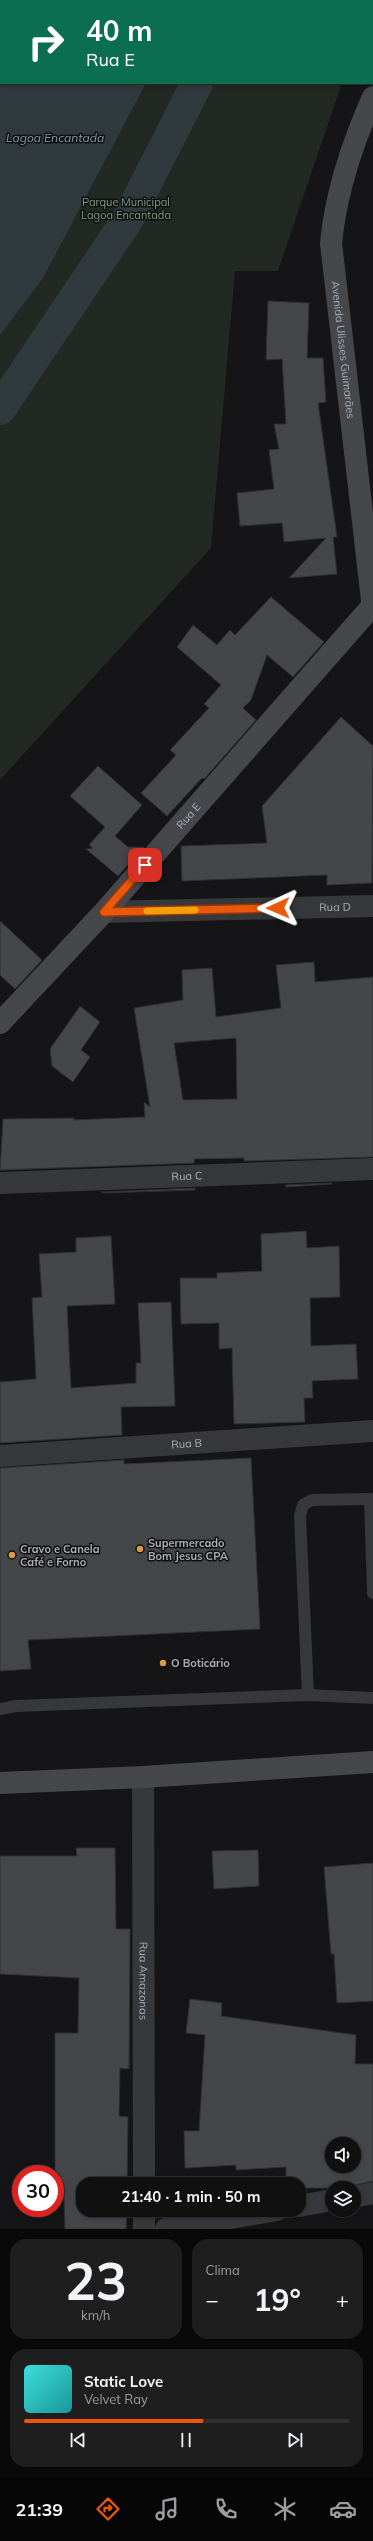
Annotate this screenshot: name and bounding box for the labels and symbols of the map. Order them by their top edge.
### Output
water label: Lagoa Encantada [6,130,104,145]
park label: Parque Municipal Lagoa Encantada [81,195,171,222]
street label: Avenida Ulisses Guimarães [328,280,358,419]
street label: Rua E [173,800,203,832]
pin [128,848,162,882]
position arrow [257,887,299,929]
street label: Rua D [319,899,351,914]
street label: Rua C [171,1168,203,1184]
street label: Rua B [171,1435,202,1452]
place label: Supermercado Bom Jesus CPA [148,1536,229,1563]
place label: Cravo e Canela Café e Forno [20,1542,100,1569]
marker: Supermercado Bom Jesus CPA [135,1544,145,1554]
marker: Cravo e Canela Café e Forno [7,1550,17,1560]
place label: O Boticário [171,1656,230,1670]
marker: O Boticário [158,1658,168,1668]
street label: Rua Amazonas [136,1942,151,2020]
speed limit sign: 30 [12,2165,64,2217]

